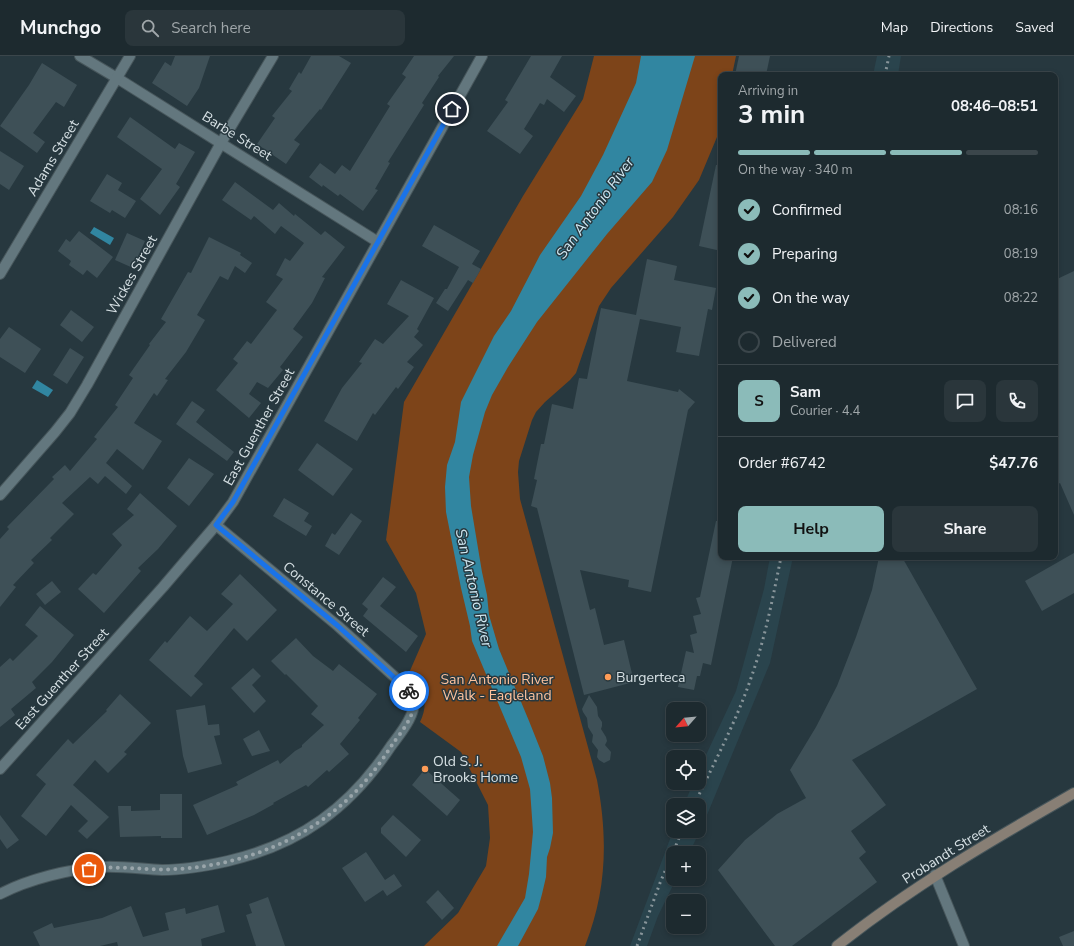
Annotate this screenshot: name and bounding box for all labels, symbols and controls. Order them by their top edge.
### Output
search box [125,10,405,46]
text: Munchgo [20,15,101,41]
icon: search [139,17,161,39]
text: Search here [171,18,251,38]
text: Map [881,18,908,37]
text: Directions [930,18,993,37]
text: Saved [1015,18,1054,37]
text: Arriving in [738,82,798,100]
pin [435,92,469,126]
text: 08:46–08:51 [951,96,1038,116]
text: 3 min [738,97,805,132]
icon: home [441,98,463,120]
street label: Barbe Street [198,107,276,165]
street label: Adams Street [23,116,83,200]
water label: San Antonio River [551,153,639,263]
text: On the way · 340 m [738,161,853,179]
icon: check [738,199,760,221]
text: Confirmed [772,200,842,220]
text: 08:16 [1004,201,1038,219]
street label: Wickes Street [102,232,162,318]
icon: check [738,243,760,265]
text: Preparing [772,244,837,264]
text: 08:19 [1004,245,1038,263]
icon: check [738,287,760,309]
text: On the way [772,288,850,308]
text: 08:22 [1004,289,1038,307]
text: Delivered [772,332,837,352]
street label: East Guenther Street [219,365,299,489]
button: chat [944,380,986,422]
button: phone [996,380,1038,422]
text: Sam [790,382,821,402]
text: S [754,391,764,411]
text: Courier · 4.4 [790,402,860,420]
text: Order #6742 [738,453,826,473]
text: $47.76 [989,453,1038,473]
button: Help [738,506,884,552]
button: Share [892,506,1038,552]
water label: San Antonio River [451,527,498,650]
street label: Constance Street [279,557,373,641]
street label: East Guenther Street [11,624,113,734]
place label: Burgerteca [616,668,685,687]
park label: San Antonio River Walk - Eagleland [440,670,554,705]
courier [389,671,429,711]
marker: Burgerteca [603,672,613,682]
icon: bike [398,680,420,702]
north arrow [666,702,706,742]
map controls [666,702,706,934]
button: locate [666,750,706,790]
place label: Old S. J. Brooks Home [433,752,518,787]
marker: Old S. J. Brooks Home [420,764,430,774]
button: layers [666,798,706,838]
street label: Probandt Street [899,819,993,889]
button: + [666,846,706,886]
pin [72,852,106,886]
icon: bag [78,858,100,880]
button: − [666,894,706,934]

